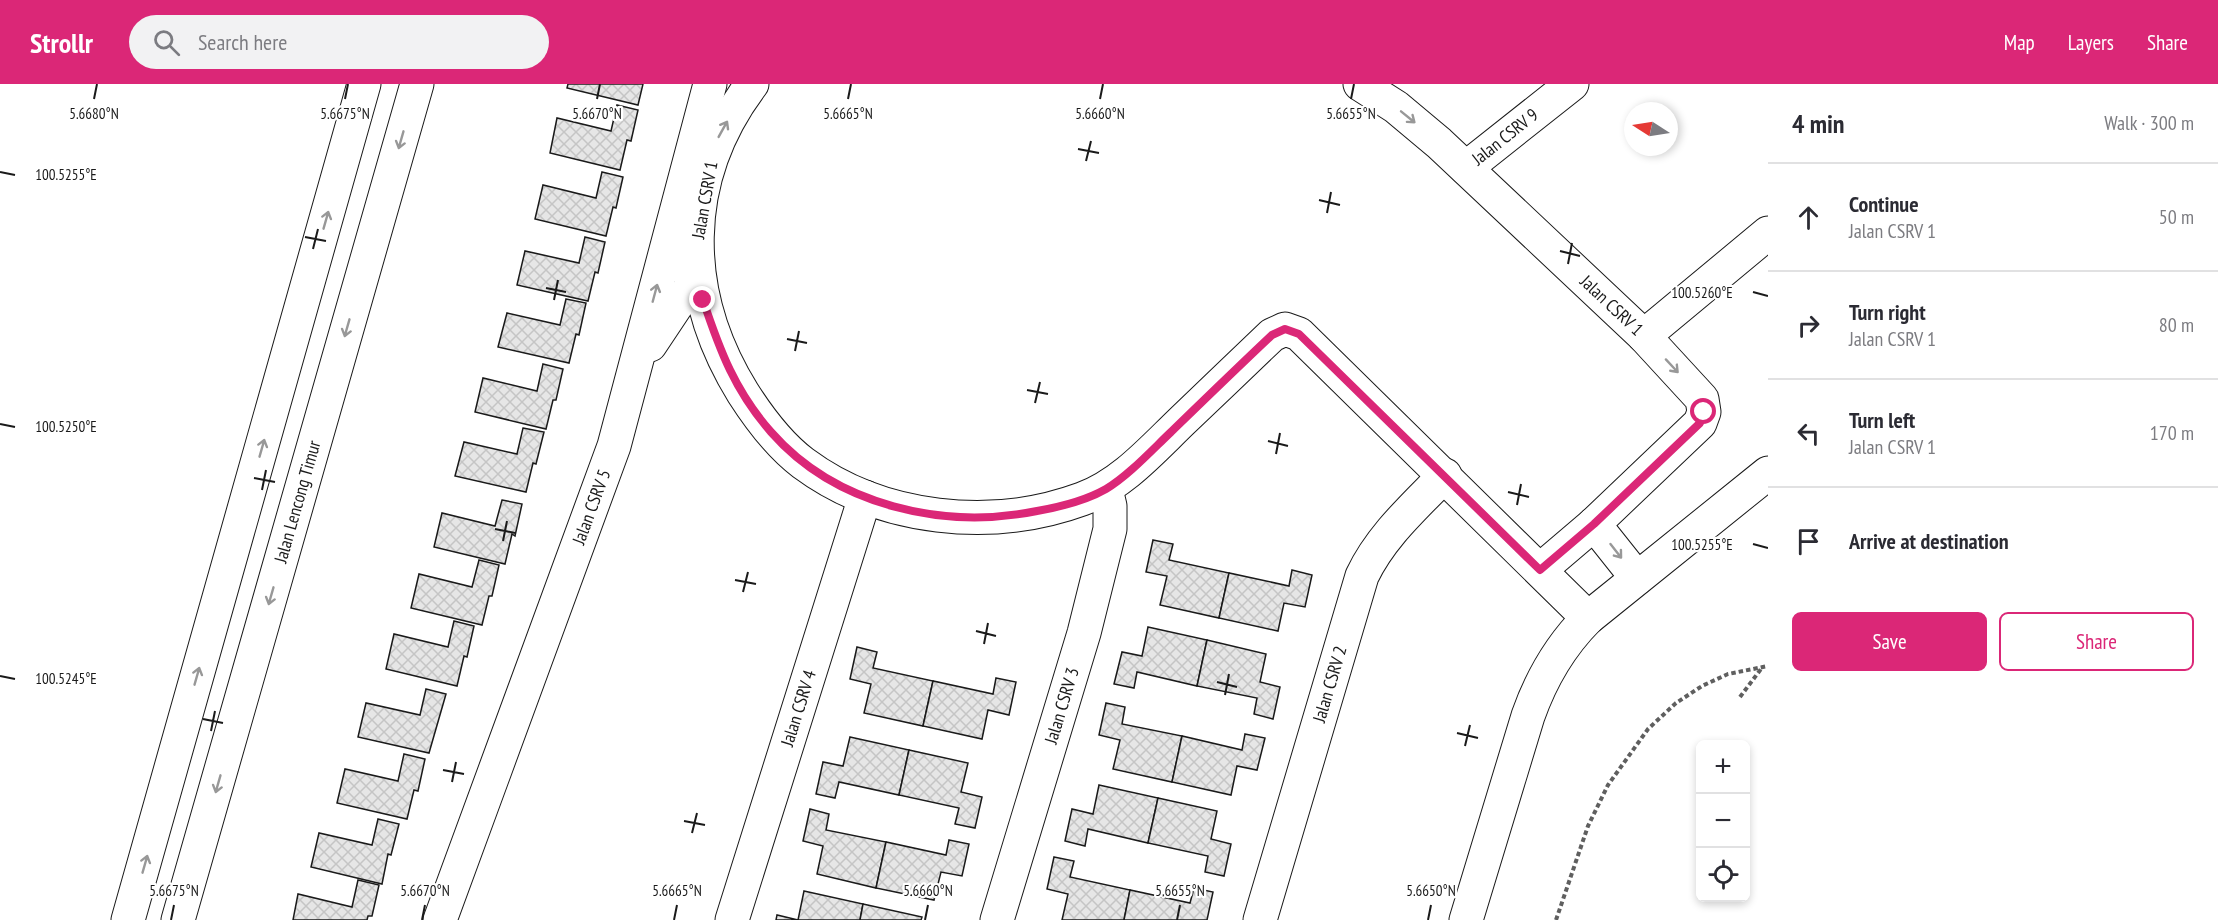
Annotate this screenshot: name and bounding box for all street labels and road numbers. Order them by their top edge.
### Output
street label: Jalan CSRV 9 [1466,103,1543,171]
street label: Jalan CSRV 1 [686,159,723,241]
street label: Jalan CSRV 1 [1575,269,1648,340]
street label: Jalan Lencong Timur [268,438,325,566]
street label: Jalan CSRV 5 [566,466,615,549]
street label: Jalan CSRV 2 [1307,643,1352,726]
street label: Jalan CSRV 3 [1039,665,1084,747]
street label: Jalan CSRV 4 [775,667,821,750]

